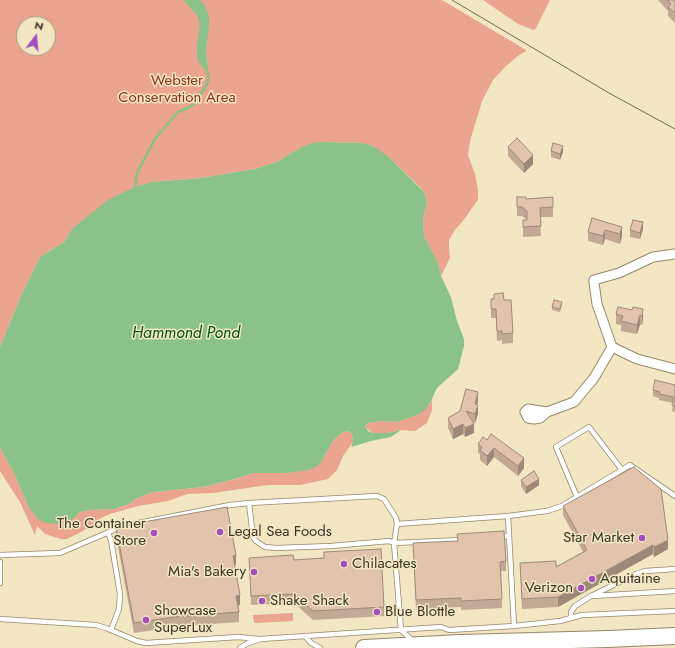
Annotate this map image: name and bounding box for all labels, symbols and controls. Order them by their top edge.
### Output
north arrow [16,16,56,56]
text: N [33,17,45,34]
park label: Webster Conservation Area [118,72,236,107]
water label: Hammond Pond [132,324,240,344]
place label: The Container Store [57,515,146,550]
place label: Legal Sea Foods [228,523,332,541]
marker: Legal Sea Foods [215,527,225,537]
marker: The Container Store [149,528,159,538]
place label: Star Market [563,529,634,547]
marker: Star Market [637,533,647,543]
place label: Chilacates [352,555,416,573]
marker: Chilacates [339,559,349,569]
place label: Mia's Bakery [168,563,246,581]
marker: Mia's Bakery [249,567,259,577]
place label: Aquitaine [600,570,661,588]
marker: Aquitaine [587,574,597,584]
place label: Verizon [525,579,573,597]
marker: Verizon [576,583,586,593]
place label: Shake Shack [270,592,349,610]
marker: Shake Shack [257,596,267,606]
place label: Showcase SuperLux [154,602,216,637]
place label: Blue Blottle [385,603,455,621]
marker: Blue Blottle [372,607,382,617]
marker: Showcase SuperLux [141,615,151,625]

